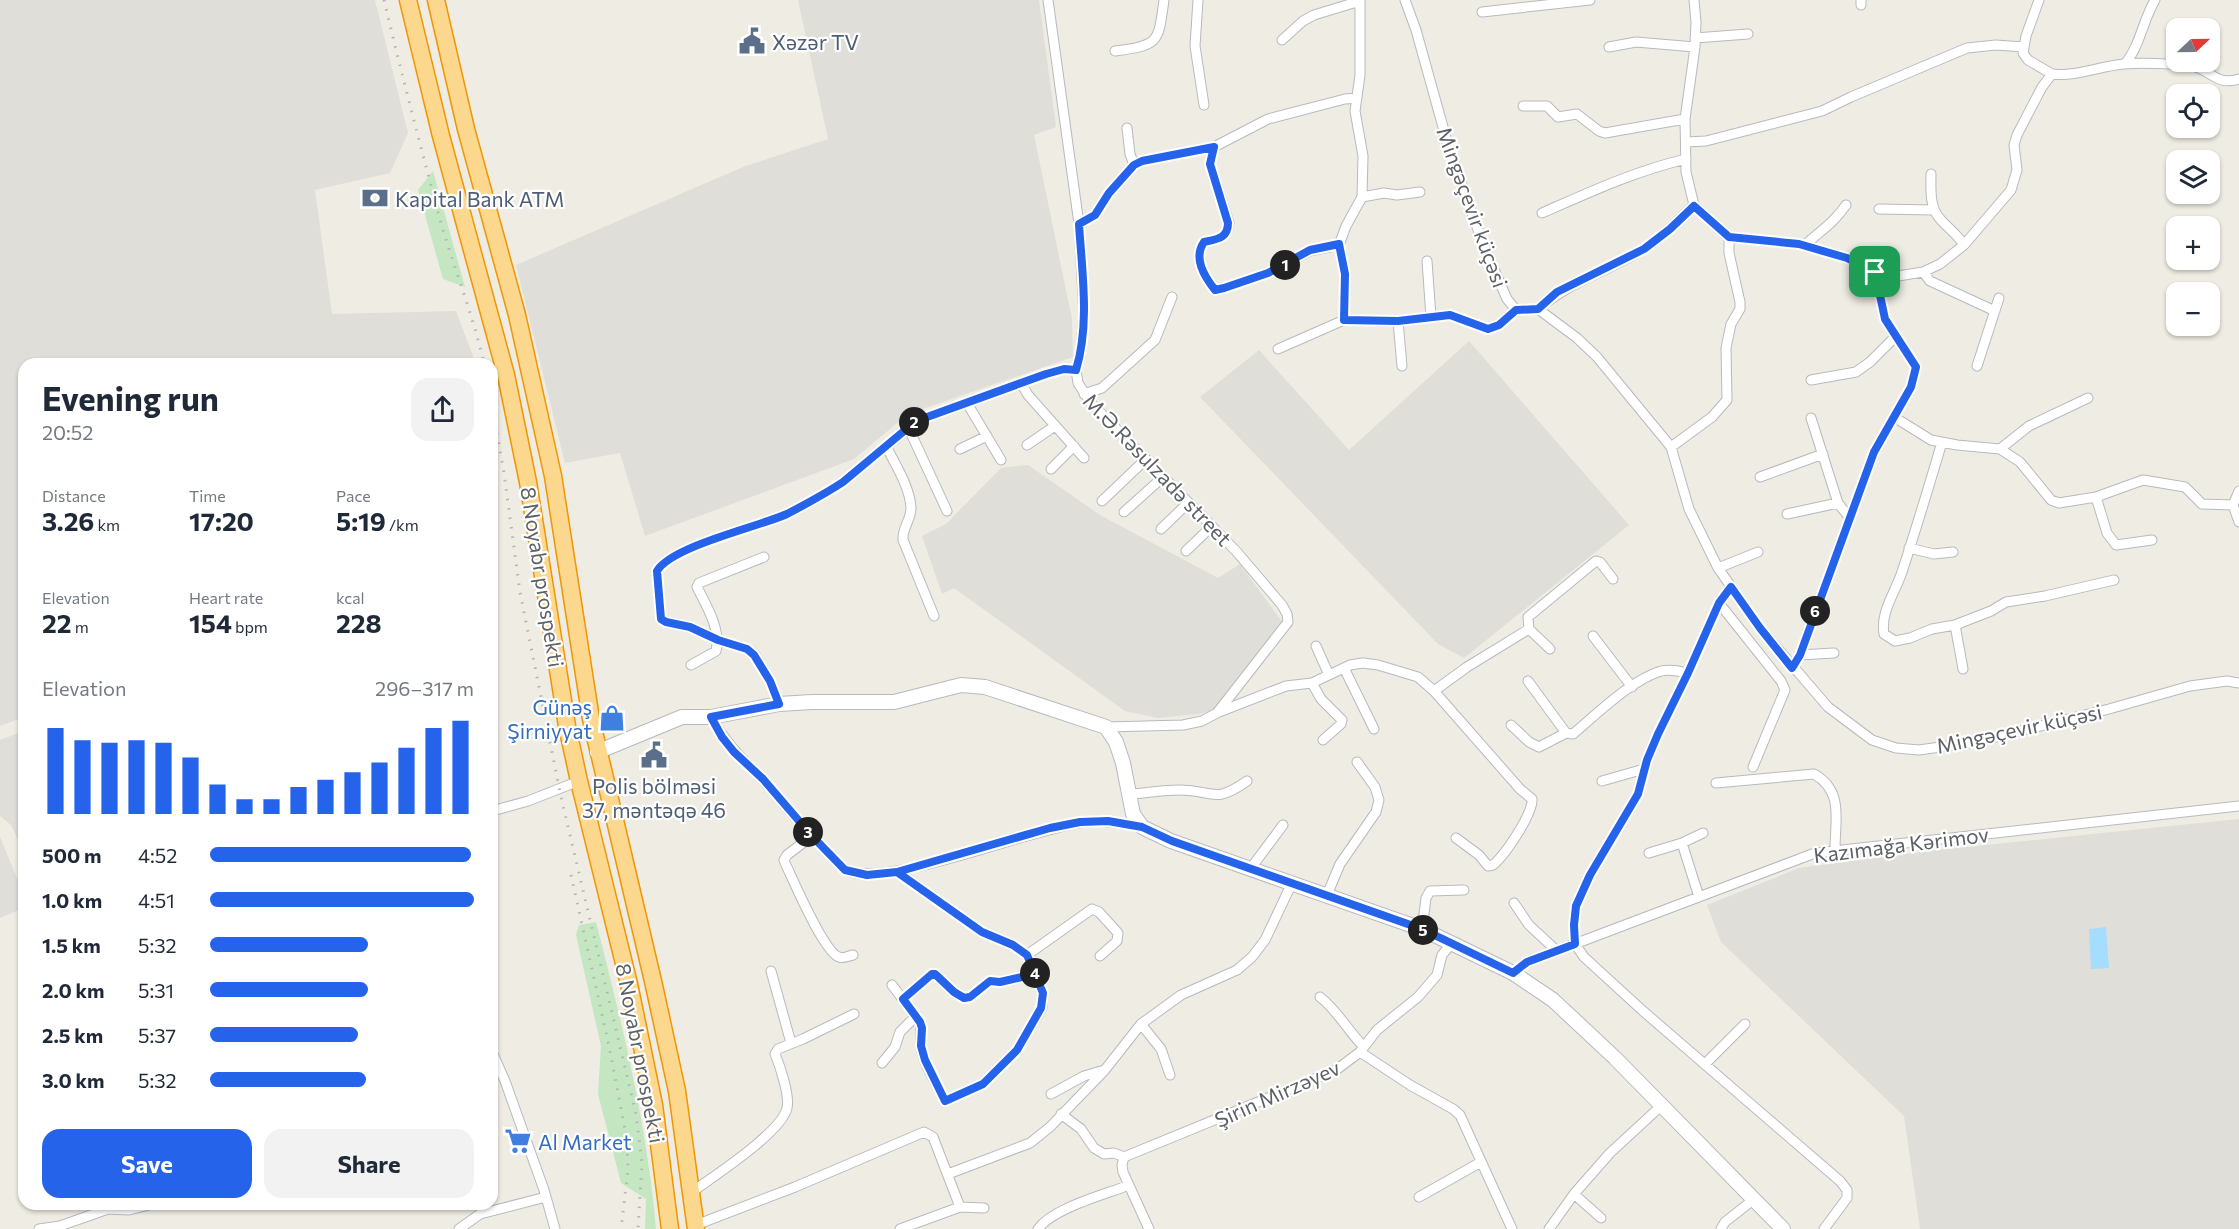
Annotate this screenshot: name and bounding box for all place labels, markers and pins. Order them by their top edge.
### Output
public building icon: Xəzər TV [737,26,767,56]
place label: Xəzər TV [772,29,859,54]
bank icon: Kapital Bank ATM [360,183,390,213]
place label: Kapital Bank ATM [395,186,564,211]
pin [1849,246,1900,297]
pin: 1 [1270,250,1300,280]
pin: 2 [899,407,929,437]
pin: 6 [1800,596,1830,626]
place label: Günəş Şirniyyat [507,694,592,743]
shop icon: Günəş Şirniyyat [597,703,627,733]
public building icon: Polis bölməsi 37, məntəqə 46 [639,740,669,770]
place label: Polis bölməsi 37, məntəqə 46 [582,773,726,822]
pin: 3 [793,817,823,847]
pin: 5 [1408,915,1438,945]
pin: 4 [1020,958,1050,988]
supermarket icon: Al Market [503,1126,533,1156]
place label: Al Market [538,1129,632,1154]

